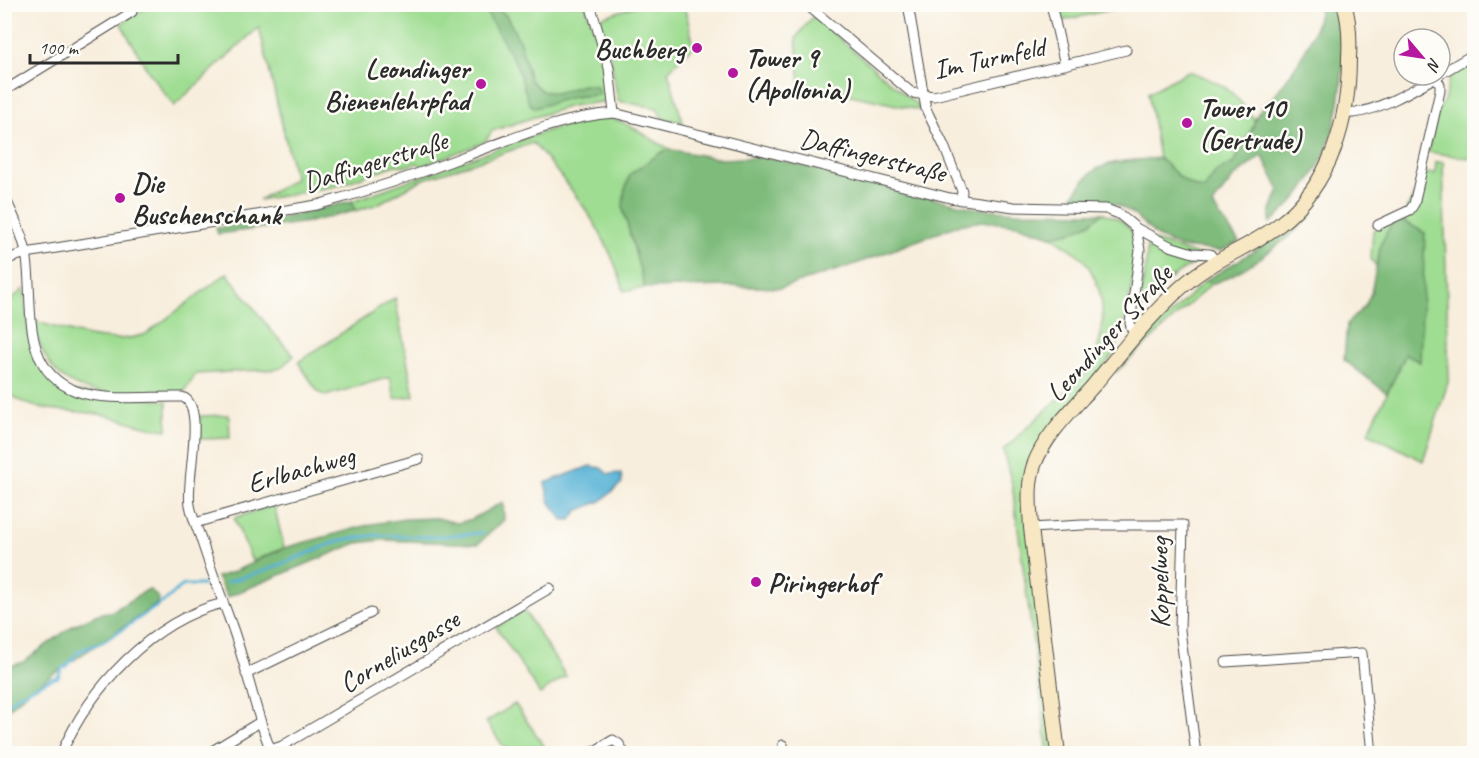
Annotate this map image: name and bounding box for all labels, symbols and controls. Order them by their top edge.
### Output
scale bar [30,27,178,65]
north arrow [1392,27,1452,87]
street label: Im Turmfeld [930,28,1052,87]
place label: Buchberg [595,31,688,66]
text: 100 m [39,37,80,59]
place label: Tower 9 (Apollonia) [745,40,851,107]
marker: Buchberg [690,41,704,55]
place label: Leondinger Bienenlehrpfad [325,51,474,118]
text: N [1422,55,1445,76]
marker: Tower 9 (Apollonia) [726,66,740,80]
marker: Leondinger Bienenlehrpfad [474,77,488,91]
place label: Tower 10 (Gertrude) [1199,90,1303,157]
marker: Tower 10 (Gertrude) [1180,116,1194,130]
street label: Daffingerstraße [796,120,951,190]
street label: Daffingerstraße [299,122,453,200]
place label: Die Buschenschank [132,165,283,232]
marker: Die Buschenschank [113,191,127,205]
street label: Leondinger Straße [1038,256,1181,409]
street label: Erlbachweg [243,437,360,501]
street label: Koppelweg [1141,535,1177,629]
place label: Piringerhof [768,565,883,600]
marker: Piringerhof [749,575,763,589]
street label: Corneliusgasse [333,600,467,701]

